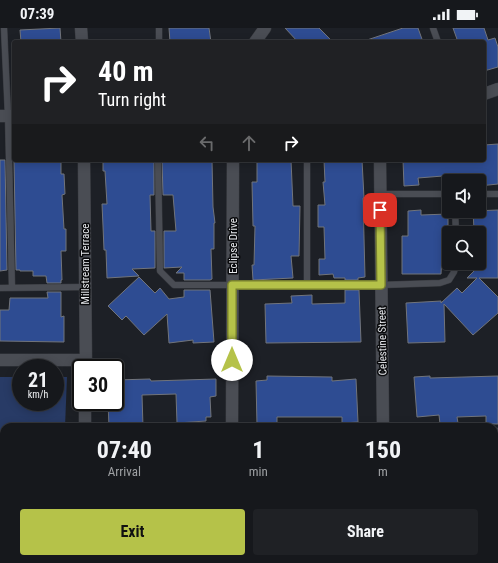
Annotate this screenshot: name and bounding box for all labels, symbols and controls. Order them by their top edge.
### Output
text: 07:39 [20,5,54,23]
text: 40 m [98,55,154,88]
icon: right [32,56,84,108]
text: Turn right [98,89,166,110]
icon: left [196,132,218,154]
icon: ahead [238,132,260,154]
icon: right [280,132,302,154]
map controls [442,174,486,270]
button: sound [442,174,486,218]
pin [363,193,397,227]
icon: arrive [369,199,391,221]
street label: Eclipse Drive [227,218,240,274]
street label: Millstream Terrace [79,224,92,304]
button: search [442,226,486,270]
street label: Celestine Street [375,307,390,375]
position arrow [211,339,253,381]
speed limit sign: 30 [72,359,124,411]
text: 21 [28,368,48,392]
text: km/h [28,389,48,400]
text: 07:40 [97,436,152,464]
text: 1 [252,436,264,464]
text: 150 [365,436,401,464]
text: Arrival [108,464,141,479]
text: min [249,464,268,479]
text: m [378,464,388,479]
button: Exit [20,509,245,555]
button: Share [253,509,478,555]

